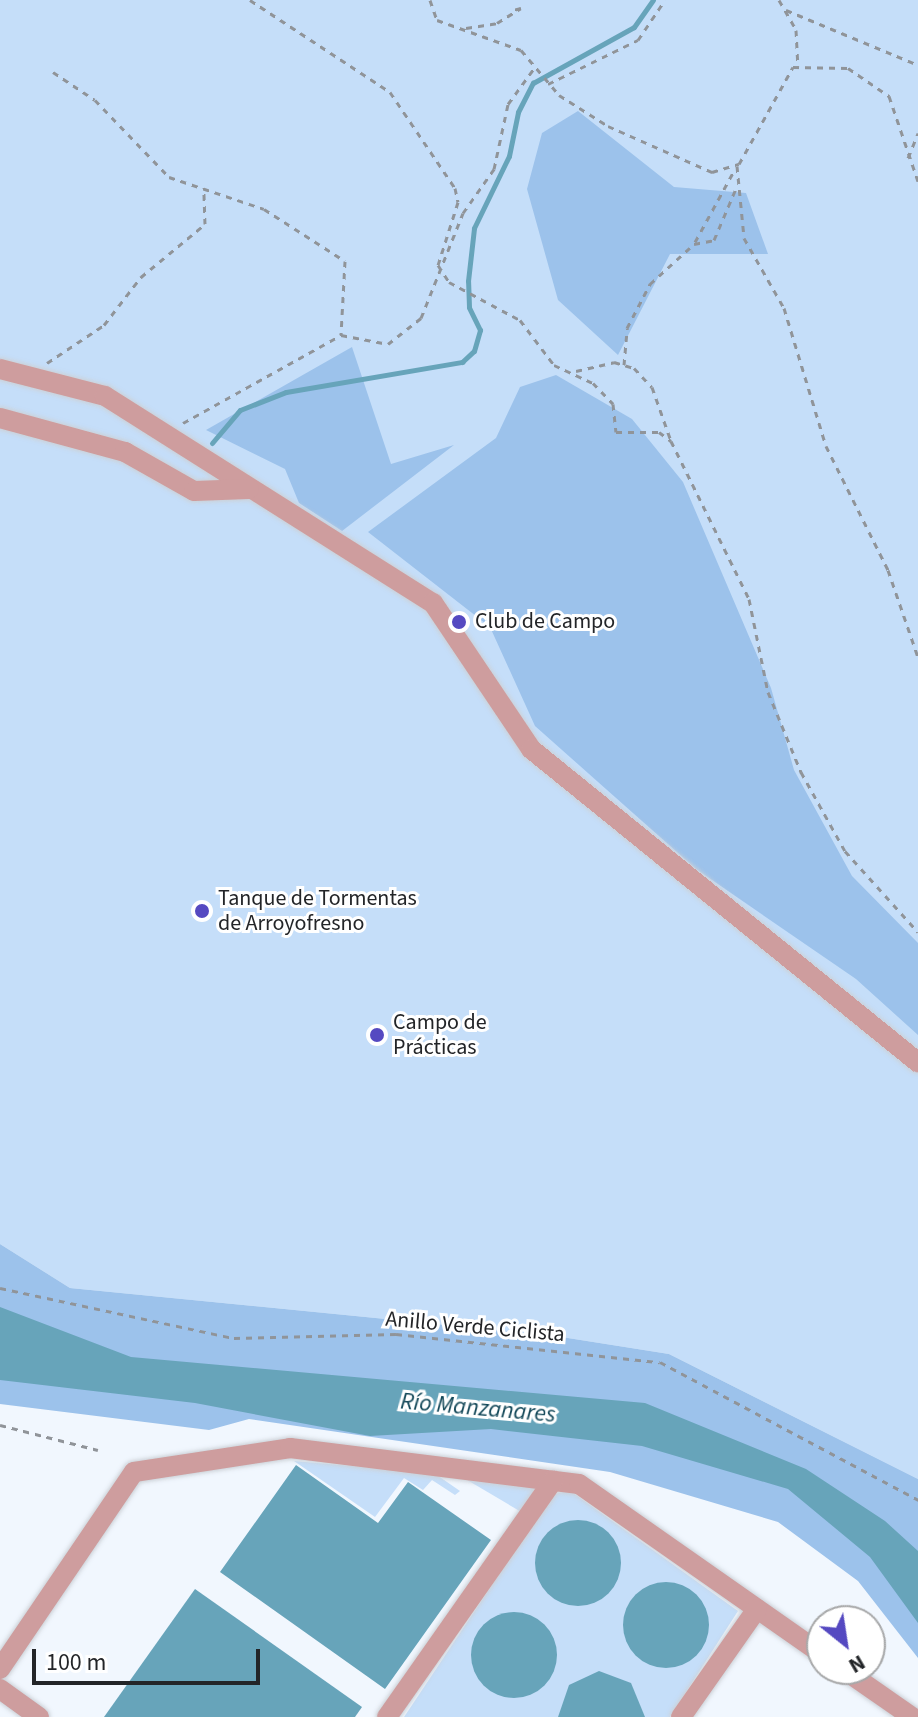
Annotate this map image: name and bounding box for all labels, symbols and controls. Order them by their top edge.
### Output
place label: Club de Campo [475,609,615,635]
marker: Club de Campo [450,613,468,631]
place label: Tanque de Tormentas de Arroyofresno [218,885,417,936]
marker: Tanque de Tormentas de Arroyofresno [193,902,211,920]
place label: Campo de Prácticas [393,1009,487,1060]
marker: Campo de Prácticas [368,1026,386,1044]
street label: Anillo Verde Ciclista [384,1306,566,1348]
water label: Río Manzanares [399,1387,557,1429]
north arrow [806,1605,886,1685]
scale bar [36,1633,264,1683]
text: 100 m [46,1645,106,1680]
text: N [843,1647,871,1682]

